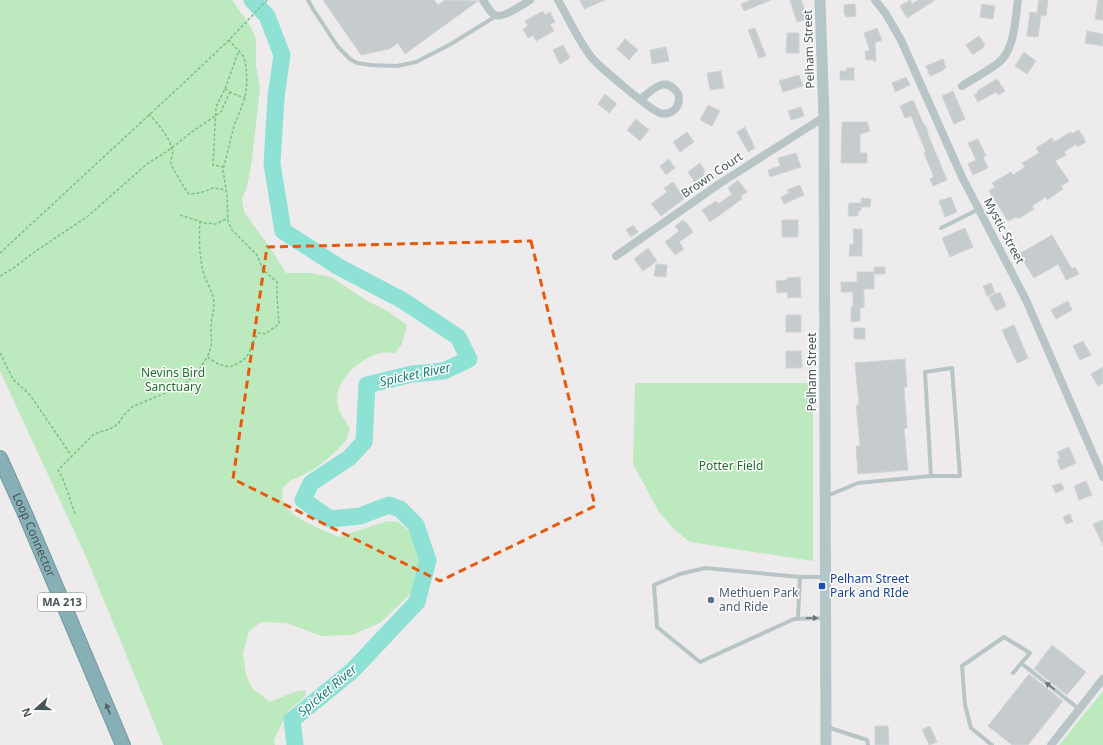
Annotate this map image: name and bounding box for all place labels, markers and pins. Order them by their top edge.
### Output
place label: Pelham Street Park and RIde [830,570,910,601]
marker: Pelham Street Park and RIde [817,581,827,591]
place label: Methuen Park and Ride [719,584,799,615]
marker: Methuen Park and Ride [706,595,716,605]

